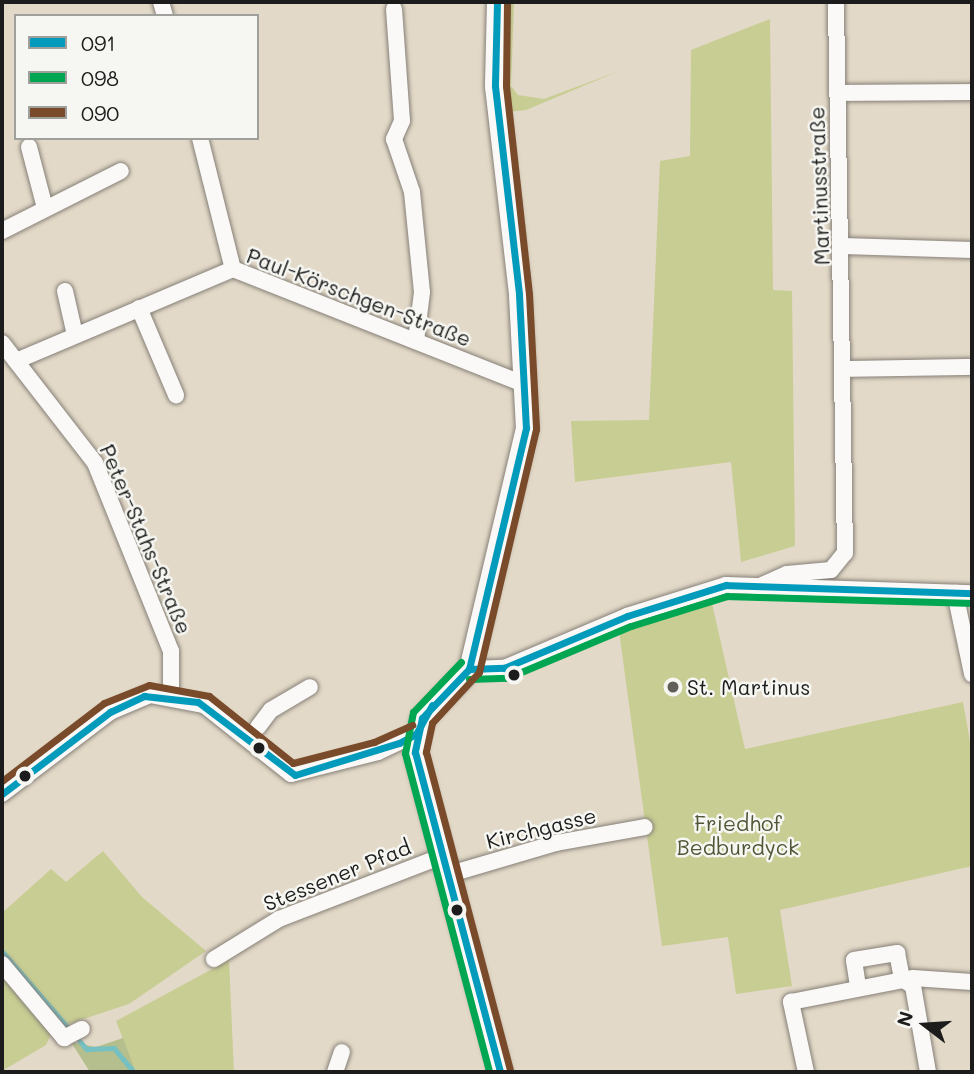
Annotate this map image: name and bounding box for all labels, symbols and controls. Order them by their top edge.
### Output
legend [14,14,259,140]
text: 091 [81,29,116,56]
text: 098 [81,64,119,91]
text: 090 [81,99,119,126]
street label: Martinusstraße [804,106,834,266]
street label: Paul-Körschgen-Straße [243,243,475,351]
street label: Peter-Stahs-Straße [95,440,197,638]
unlabelled marker [507,668,521,682]
place label: St. Martinus [687,674,810,700]
marker: St. Martinus [665,679,681,695]
unlabelled marker [252,741,266,755]
unlabelled marker [18,769,32,783]
street label: Kirchgasse [483,802,599,854]
park label: Friedhof Bedburdyck [677,810,799,860]
street label: Stessener Pfad [260,834,414,916]
unlabelled marker [450,903,464,917]
north arrow [890,990,960,1060]
text: N [890,1008,918,1029]

